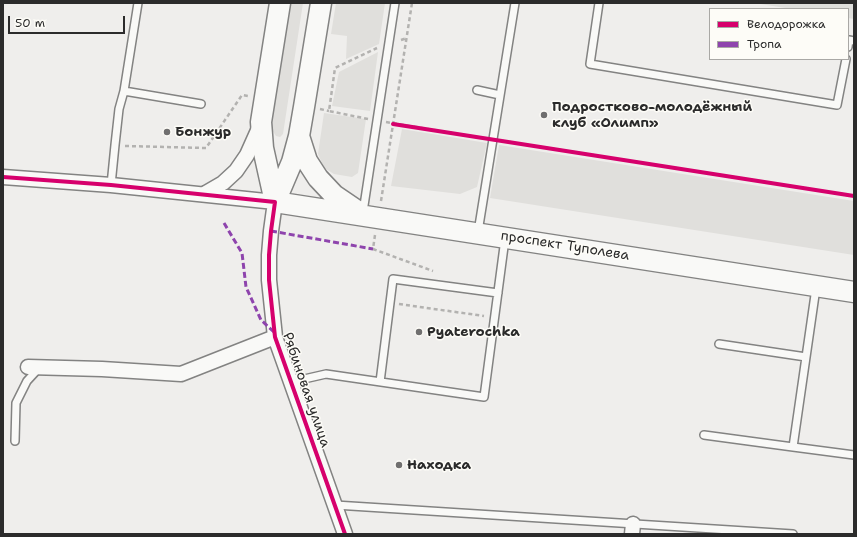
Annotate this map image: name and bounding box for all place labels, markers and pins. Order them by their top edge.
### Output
place label: Подростково-молодёжный клуб «Олимп» [552,99,752,132]
marker: Подростково-молодёжный клуб «Олимп» [539,110,549,120]
place label: Бонжур [175,124,231,140]
marker: Бонжур [162,127,172,137]
place label: Pyaterochka [427,324,520,340]
marker: Pyaterochka [414,327,424,337]
place label: Находка [407,457,471,473]
marker: Находка [394,460,404,470]

